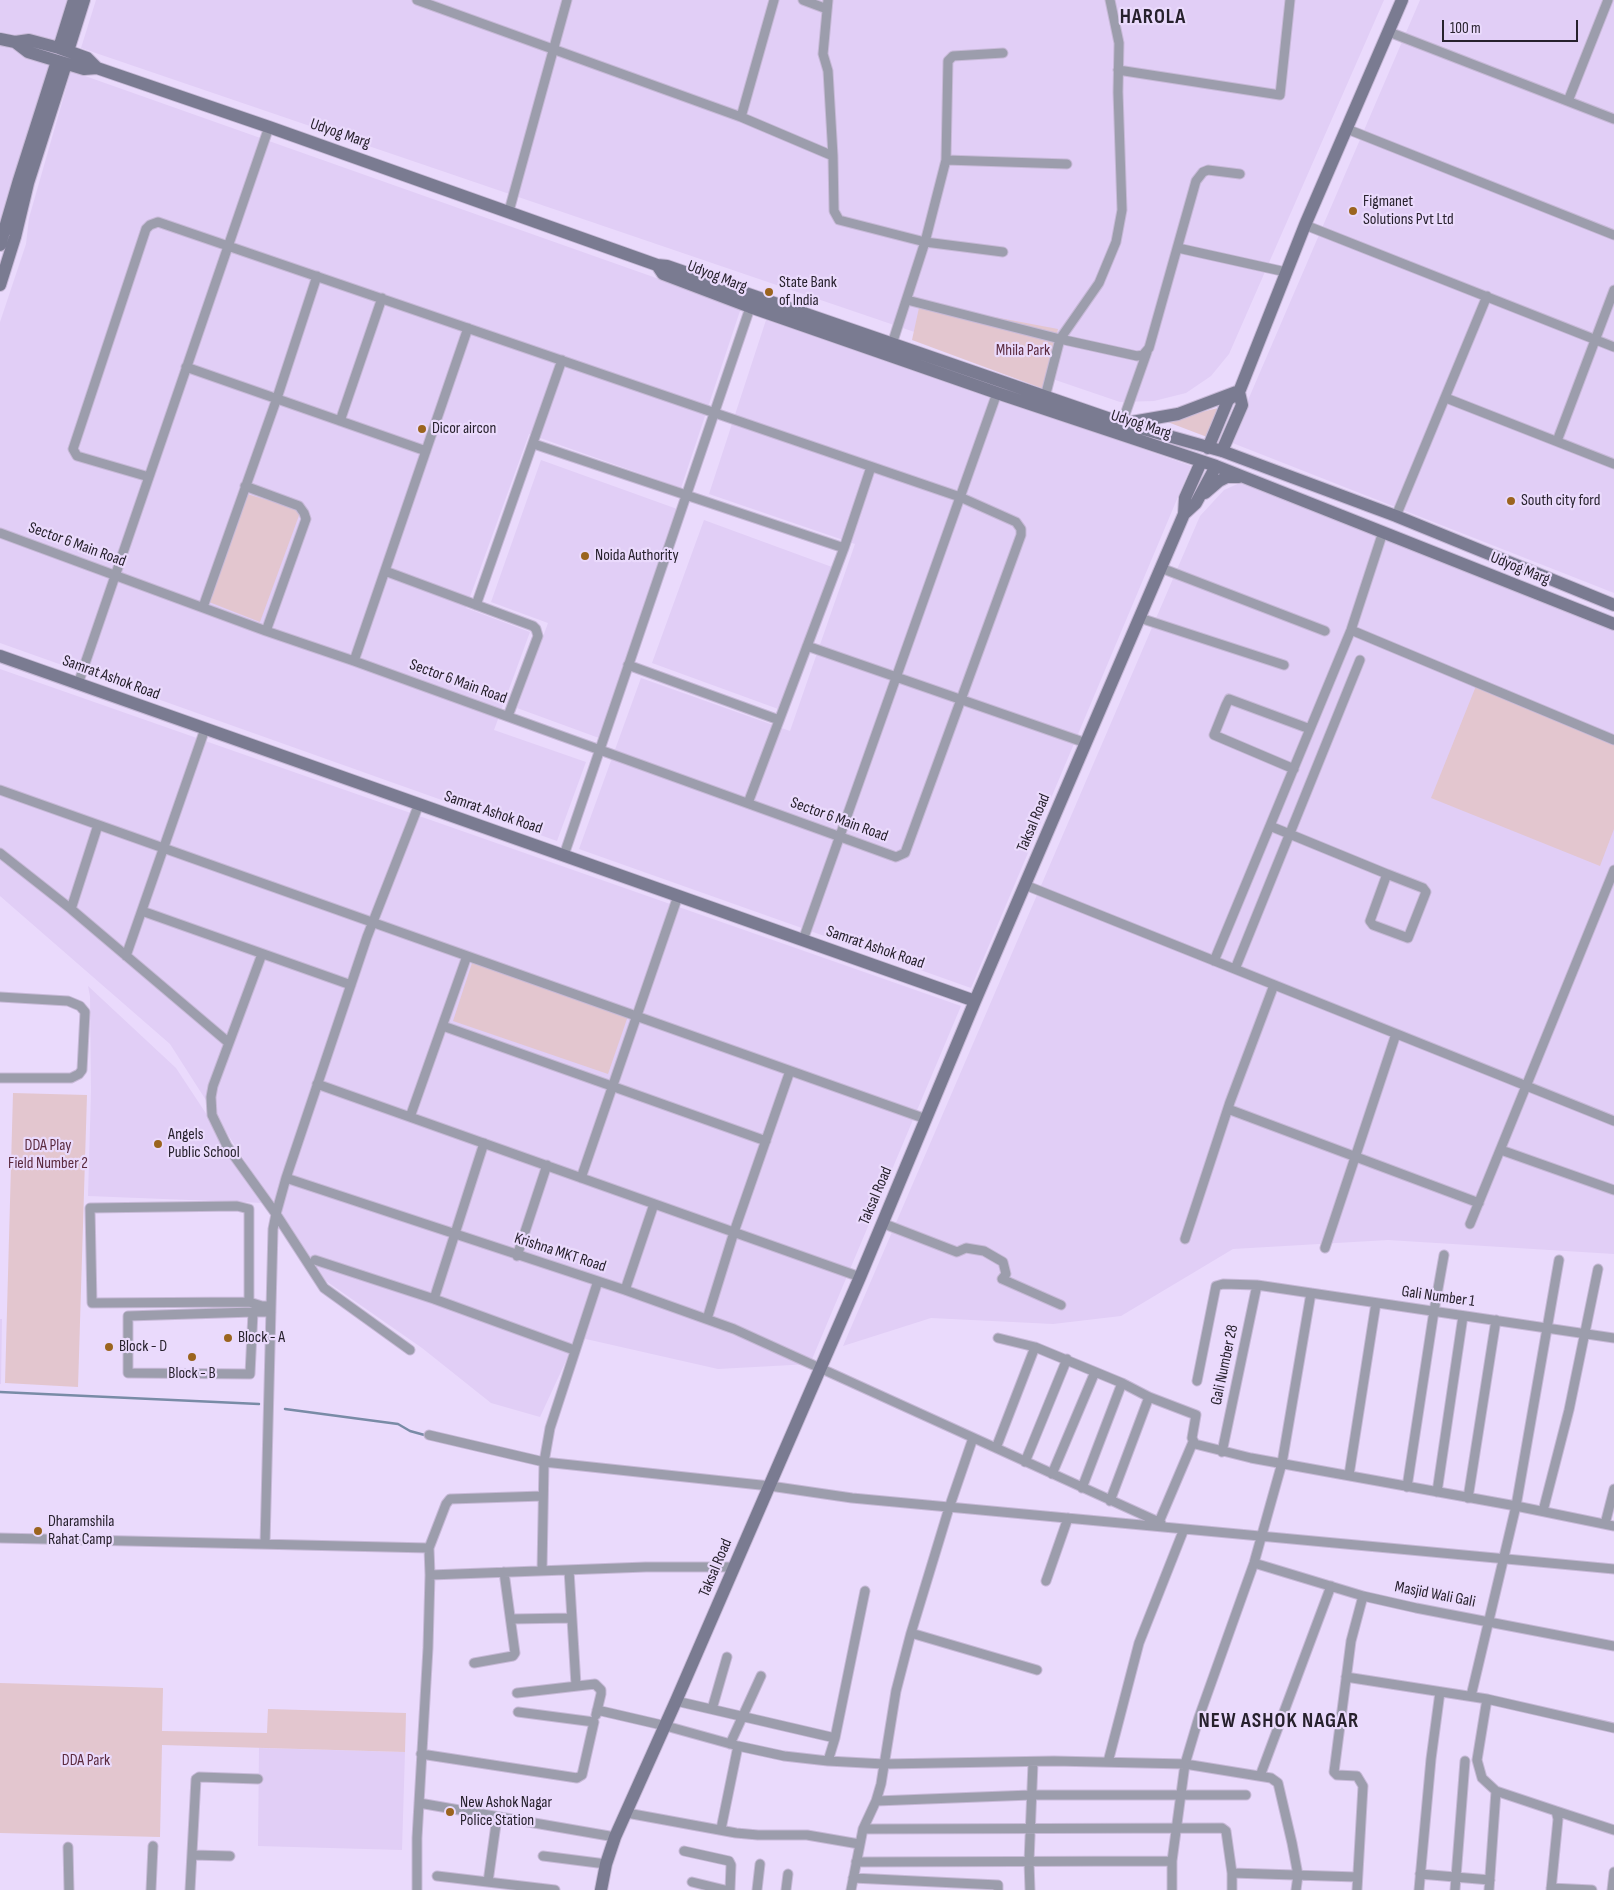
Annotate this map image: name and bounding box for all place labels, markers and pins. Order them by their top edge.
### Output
place label: Figmanet Solutions Pvt Ltd [1363,192,1454,230]
marker: Figmanet Solutions Pvt Ltd [1347,205,1359,217]
place label: State Bank of India [779,273,837,311]
marker: State Bank of India [763,286,775,298]
place label: Dicor aircon [432,419,496,439]
marker: Dicor aircon [416,423,428,435]
place label: South city ford [1521,491,1600,511]
marker: South city ford [1505,495,1517,507]
place label: Noida Authority [595,546,679,566]
marker: Noida Authority [579,550,591,562]
place label: Angels Public School [168,1125,240,1163]
marker: Angels Public School [152,1138,164,1150]
place label: Block - A [238,1328,285,1348]
marker: Block - A [222,1332,234,1344]
place label: Block - D [119,1337,167,1357]
marker: Block - D [103,1341,115,1353]
marker: Block - B [186,1351,198,1363]
place label: Block - B [168,1364,216,1384]
place label: Dharamshila Rahat Camp [48,1512,114,1550]
marker: Dharamshila Rahat Camp [32,1525,44,1537]
place label: New Ashok Nagar Police Station [460,1793,552,1831]
marker: New Ashok Nagar Police Station [444,1806,456,1818]

